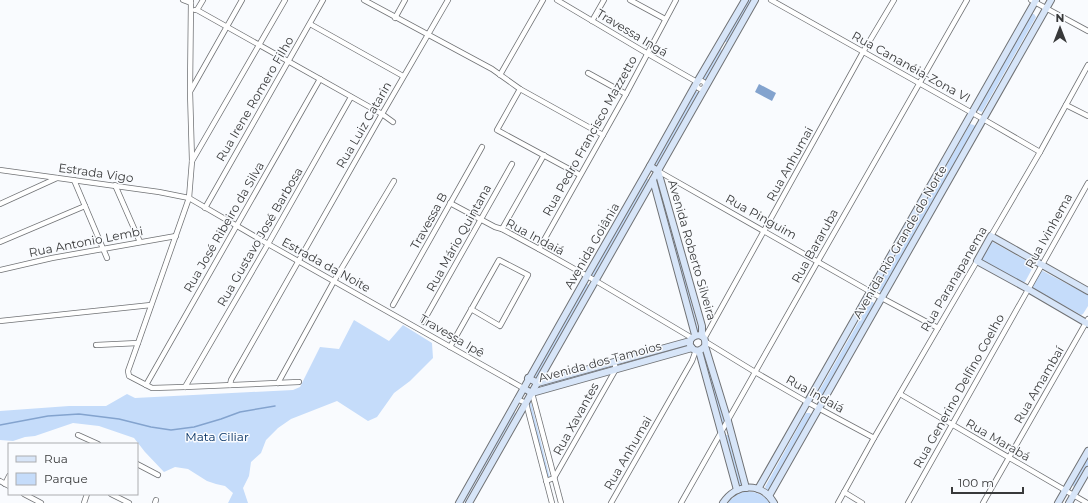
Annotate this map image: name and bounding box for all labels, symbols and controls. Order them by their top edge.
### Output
street label: Travessa Ingá [594,5,671,60]
north arrow [1040,8,1080,48]
text: N [1056,11,1064,25]
street label: Rua Cananéia-Zona VI [849,28,973,105]
street label: Rua Irene Romero Filho [213,33,297,164]
street label: Rua Pedro Francisco Mazzetto [539,53,640,219]
street label: Rua Luiz Catarin [333,79,395,171]
street label: Rua Anhumai [763,124,816,204]
street label: Rua José Ribeiro da Silva [180,159,267,295]
street label: Estrada Vigo [58,160,135,185]
street label: Avenida Rio Grande do Norte [849,162,950,321]
street label: Rua Gustavo José Barbosa [214,165,306,309]
street label: Avenida Roberto Silveira [665,178,720,322]
street label: Rua Mário Quintana [423,181,494,294]
street label: Travessa B [407,190,450,252]
street label: Rua Pinguim [723,191,800,242]
street label: Rua Ivinhema [1022,191,1075,271]
street label: Avenida Goiânia [561,200,622,292]
street label: Rua Bararuba [788,206,841,285]
street label: Rua Indaiá [503,215,567,258]
street label: Rua Antonio Lembi [27,223,144,260]
street label: Rua Paranapanema [917,223,990,334]
street label: Estrada da Noite [279,234,373,295]
street label: Travessa Ipê [417,311,487,360]
street label: Rua Generino Delfino Coelho [910,311,1007,470]
street label: Avenida dos Tamoios [537,338,663,385]
street label: Rua Amambaí [1010,343,1067,426]
street label: Rua Indaiá [784,371,847,416]
street label: Rua Xavantes [549,380,602,458]
street label: Rua Anhumai [600,413,655,492]
street label: Rua Marabá [963,415,1033,464]
park label: Mata Ciliar [185,429,249,444]
legend [8,443,138,495]
text: Rua [44,451,68,466]
scale bar [952,469,1023,495]
text: Parque [44,471,88,486]
text: 100 m [958,475,994,490]

